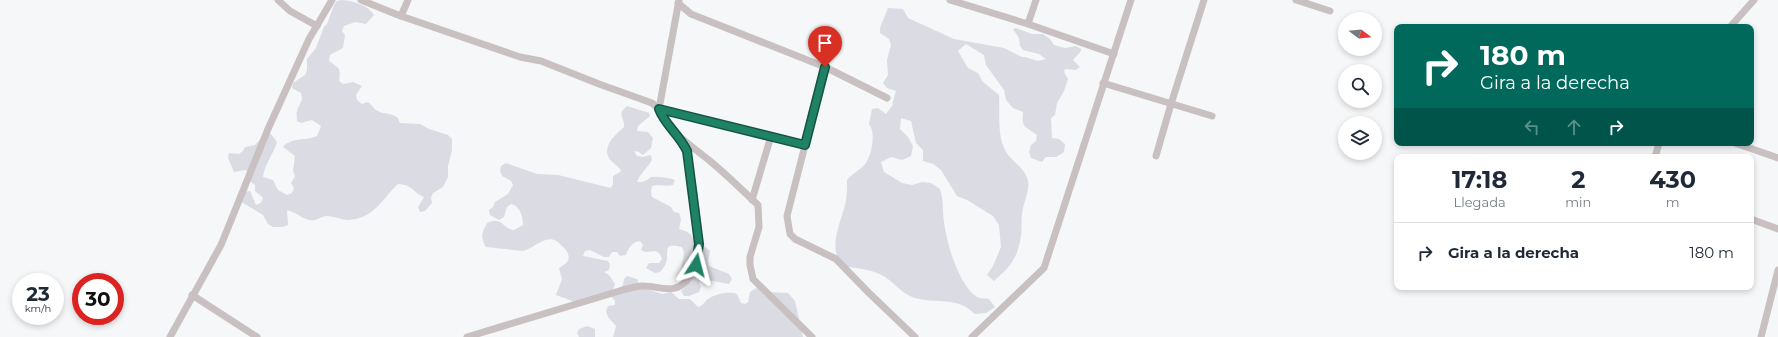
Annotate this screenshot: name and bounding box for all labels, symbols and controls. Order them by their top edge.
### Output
north arrow [1338,12,1382,56]
map controls [1338,12,1382,160]
pin [808,26,842,67]
icon: arrive [814,32,836,54]
text: 180 m [1480,38,1566,72]
icon: right [1414,40,1466,92]
button: search [1338,64,1382,108]
text: Gira a la derecha [1480,72,1630,94]
button: layers [1338,116,1382,160]
icon: left [1521,116,1543,138]
icon: ahead [1563,116,1585,138]
icon: right [1605,116,1627,138]
text: 17:18 [1452,165,1507,194]
text: 2 [1571,165,1585,194]
text: 430 [1649,165,1696,194]
text: Llegada [1454,194,1506,210]
text: min [1565,194,1591,210]
text: m [1666,194,1680,210]
icon: right [1414,242,1436,264]
text: Gira a la derecha [1448,243,1579,262]
text: 180 m [1689,243,1734,262]
position arrow [675,244,717,286]
speed limit sign: 30 [72,273,124,325]
text: 23 [26,282,50,306]
text: km/h [25,302,51,315]

